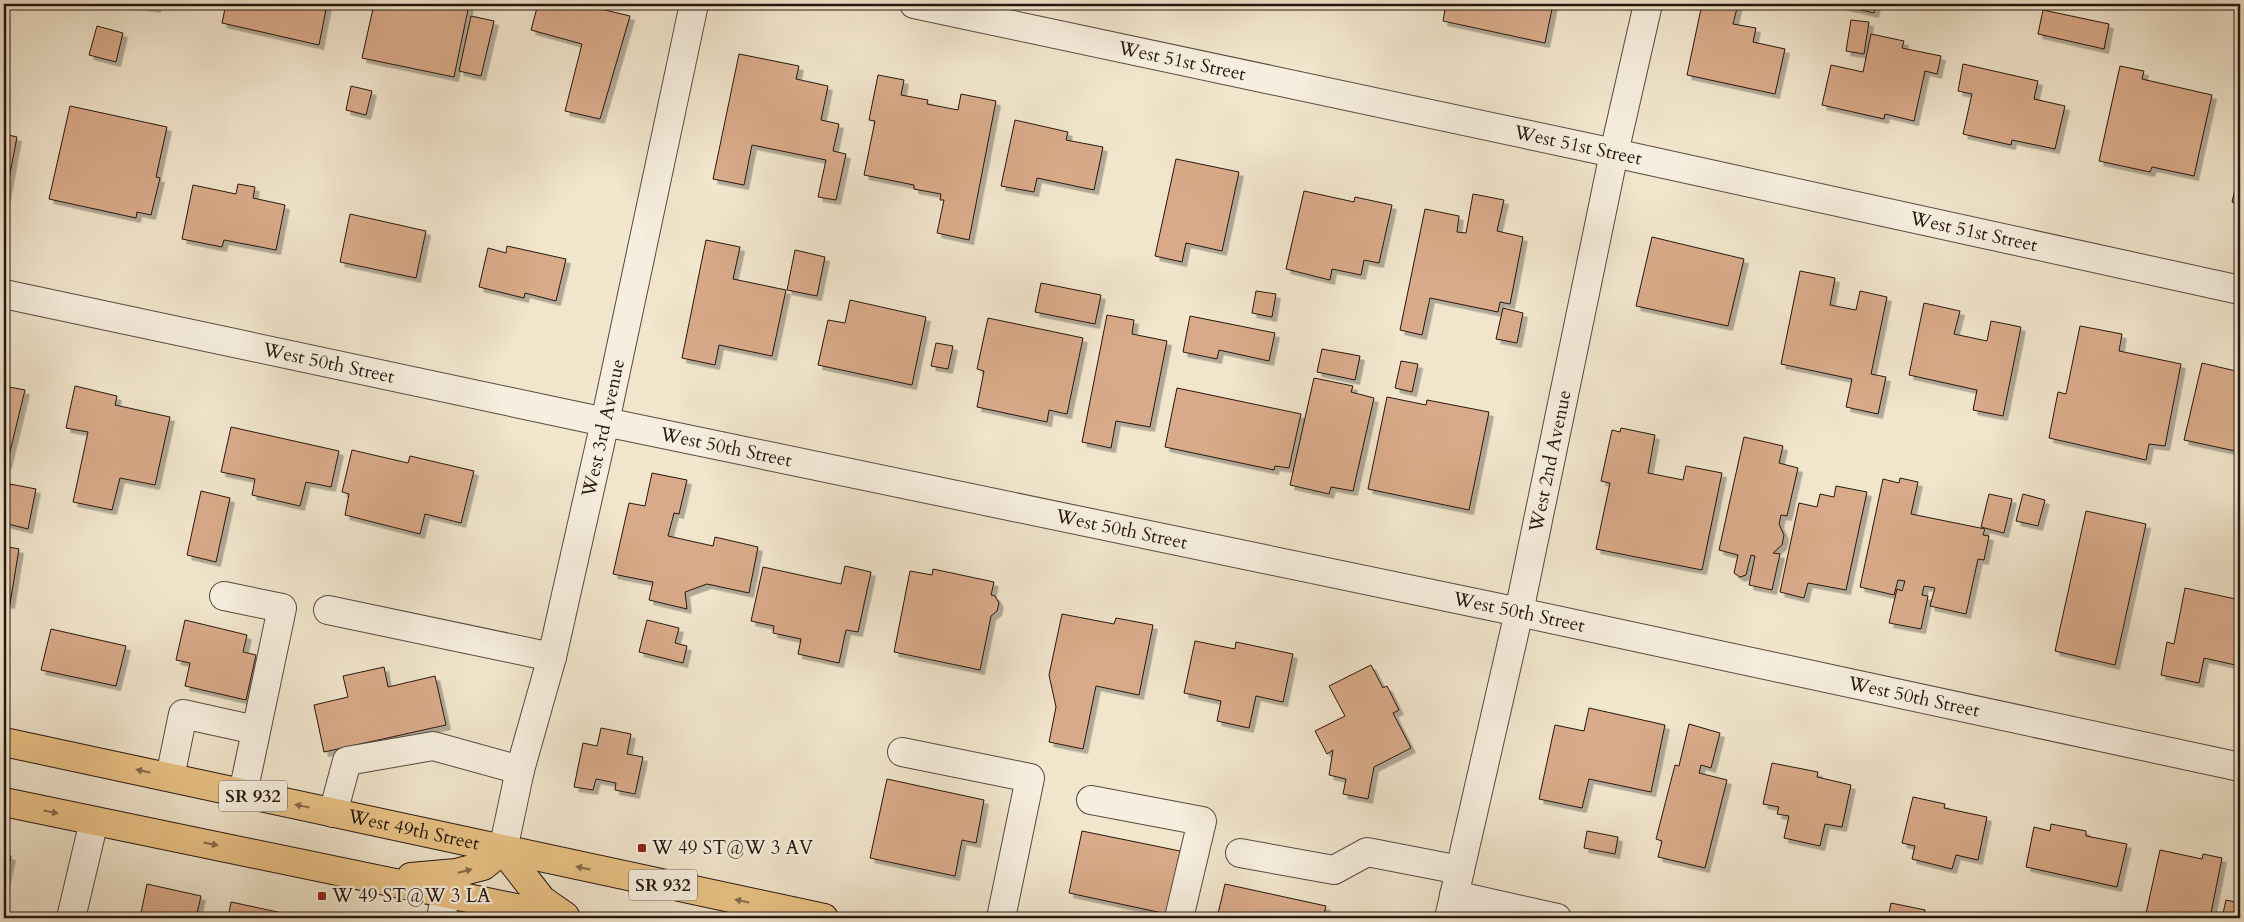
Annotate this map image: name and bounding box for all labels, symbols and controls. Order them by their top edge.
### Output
street label: West 51st Street [1115,35,1248,87]
street label: West 51st Street [1511,119,1644,172]
street label: West 51st Street [1907,205,2040,258]
street label: West 50th Street [260,336,397,390]
street label: West 3rd Avenue [575,356,631,500]
street label: West 2nd Avenue [1523,388,1578,536]
street label: West 50th Street [657,421,794,473]
street label: West 50th Street [1052,503,1190,556]
street label: West 50th Street [1450,585,1587,639]
street label: West 50th Street [1845,670,1982,724]
one-way arrow [135,767,150,775]
road number: SR 932 [219,780,287,811]
one-way arrow [294,802,309,810]
street label: West 49th Street [344,803,482,857]
one-way arrow [44,808,59,816]
place label: W 49 ST@W 3 AV [651,835,813,861]
one-way arrow [203,841,219,849]
marker: W 49 ST@W 3 AV [636,842,648,854]
one-way arrow [576,864,591,872]
one-way arrow [457,867,472,875]
road number: SR 932 [629,870,697,900]
place label: W 49 ST@W 3 LA [331,883,491,909]
marker: W 49 ST@W 3 LA [316,890,328,902]
one-way arrow [735,897,750,905]

